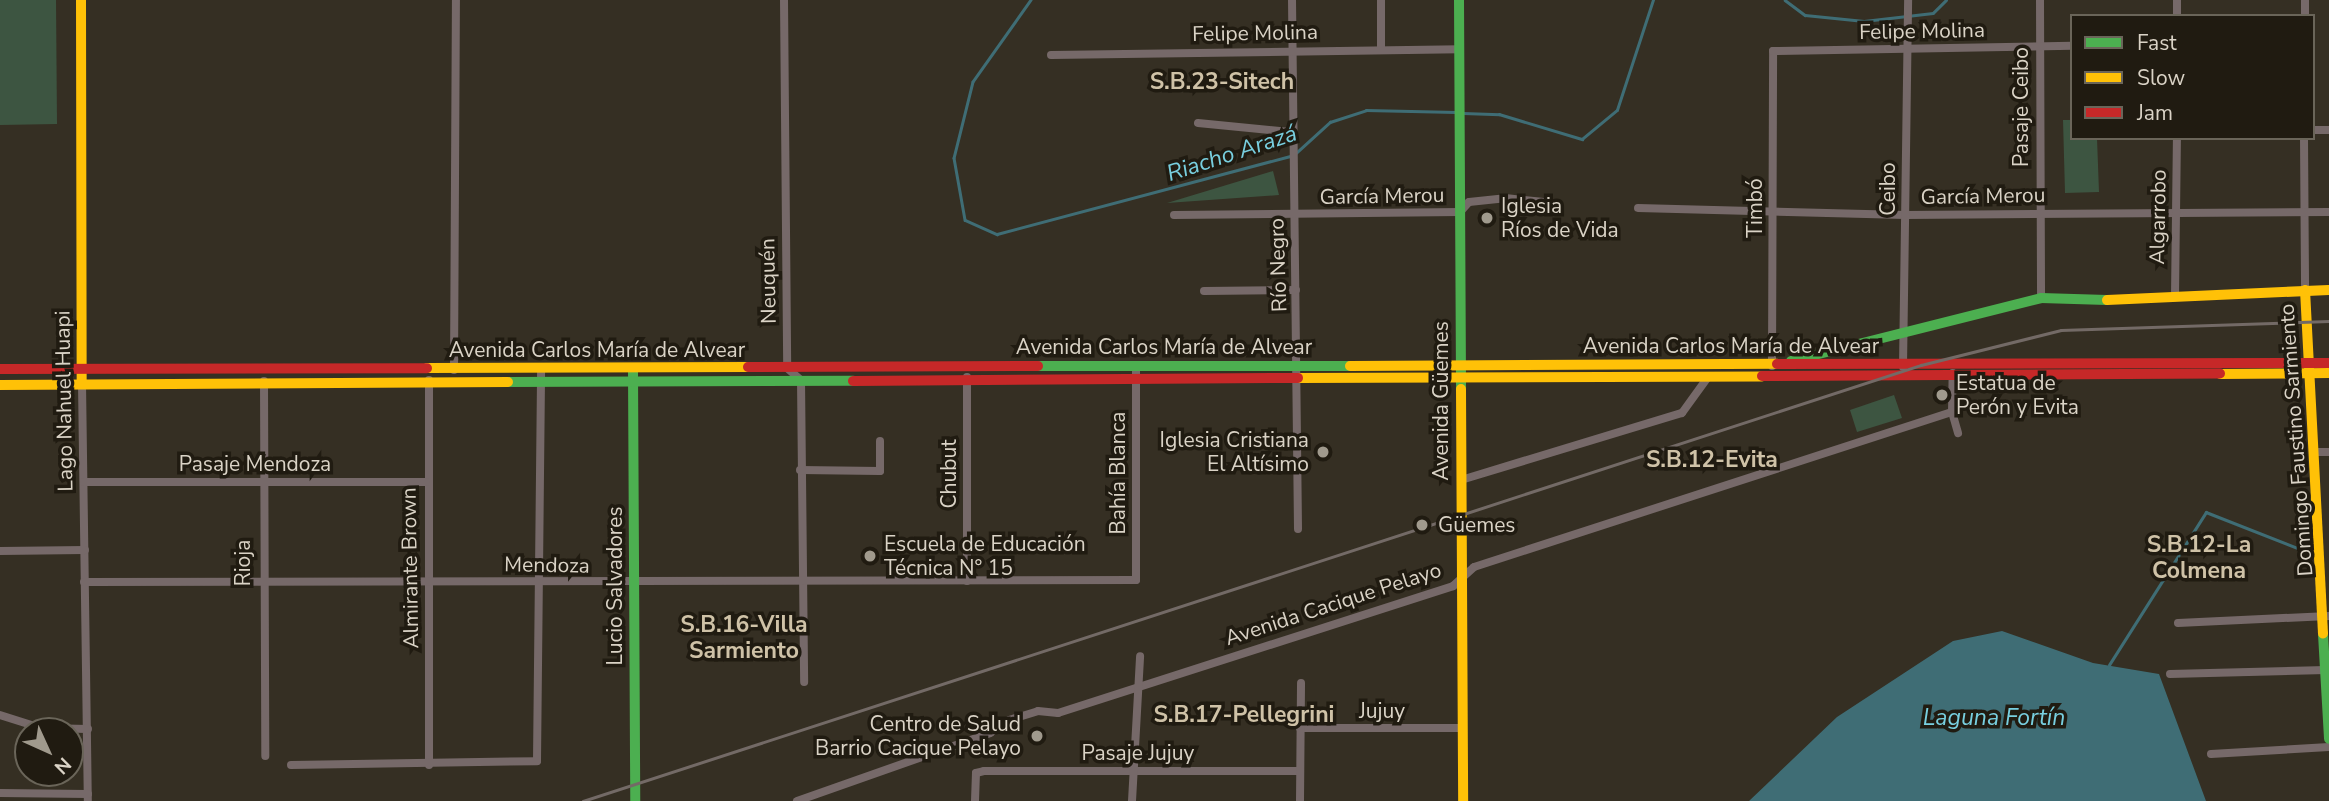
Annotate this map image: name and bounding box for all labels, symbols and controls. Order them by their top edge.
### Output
legend [2070,14,2315,140]
street label: Felipe Molina [1859,17,1985,45]
street label: Felipe Molina [1192,19,1318,47]
text: Fast [2137,29,2177,57]
street label: Pasaje Ceibo [2008,47,2034,167]
text: Slow [2137,64,2185,92]
district label: S.B.23-Sitech [1150,68,1294,96]
text: Jam [2137,99,2173,127]
water label: Riacho Arazá [1163,120,1301,188]
street label: Ceibo [1875,162,1901,216]
street label: Algarrobo [2145,169,2171,265]
street label: Timbó [1742,178,1768,238]
street label: García Merou [1319,182,1445,210]
street label: García Merou [1920,182,2046,210]
place label: Iglesia Ríos de Vida [1501,193,1619,243]
marker: Iglesia Ríos de Vida [1479,210,1495,226]
street label: Río Negro [1264,218,1292,312]
street label: Neuquén [755,238,781,324]
street label: Domingo Faustino Sarmiento [2274,303,2318,577]
street label: Lago Nahuel Huapi [50,310,78,492]
street label: Avenida Güemes [1428,321,1454,481]
street label: Avenida Carlos María de Alvear [1583,333,1879,359]
street label: Avenida Carlos María de Alvear [1016,334,1312,360]
street label: Avenida Carlos María de Alvear [449,337,745,363]
place label: Estatua de Perón y Evita [1956,370,2079,420]
marker: Estatua de Perón y Evita [1934,387,1950,403]
street label: Bahía Blanca [1105,412,1131,534]
place label: Iglesia Cristiana El Altísimo [1160,427,1309,477]
street label: Chubut [936,439,962,509]
marker: Iglesia Cristiana El Altísimo [1315,444,1331,460]
district label: S.B.12-Evita [1646,446,1778,474]
street label: Pasaje Mendoza [179,451,331,477]
street label: Almirante Brown [396,487,424,649]
street label: Lucio Salvadores [602,507,628,665]
place label: Güemes [1438,512,1515,538]
marker: Güemes [1412,515,1432,535]
place label: Escuela de Educación Técnica N° 15 [884,531,1086,581]
district label: S.B.12-La Colmena [2147,531,2251,585]
street label: Rioja [230,540,256,586]
marker: Escuela de Educación Técnica N° 15 [862,548,878,564]
street label: Mendoza [504,552,590,578]
street label: Avenida Cacique Pelayo [1222,557,1444,651]
district label: S.B.16-Villa Sarmiento [680,611,808,665]
street label: Jujuy [1359,698,1405,724]
district label: S.B.17-Pellegrini [1154,701,1334,729]
water label: Laguna Fortín [1923,704,2065,732]
place label: Centro de Salud Barrio Cacique Pelayo [815,711,1021,761]
north arrow [14,717,84,787]
marker: Centro de Salud Barrio Cacique Pelayo [1027,726,1047,746]
street label: Pasaje Jujuy [1082,740,1194,766]
text: N [48,751,77,780]

